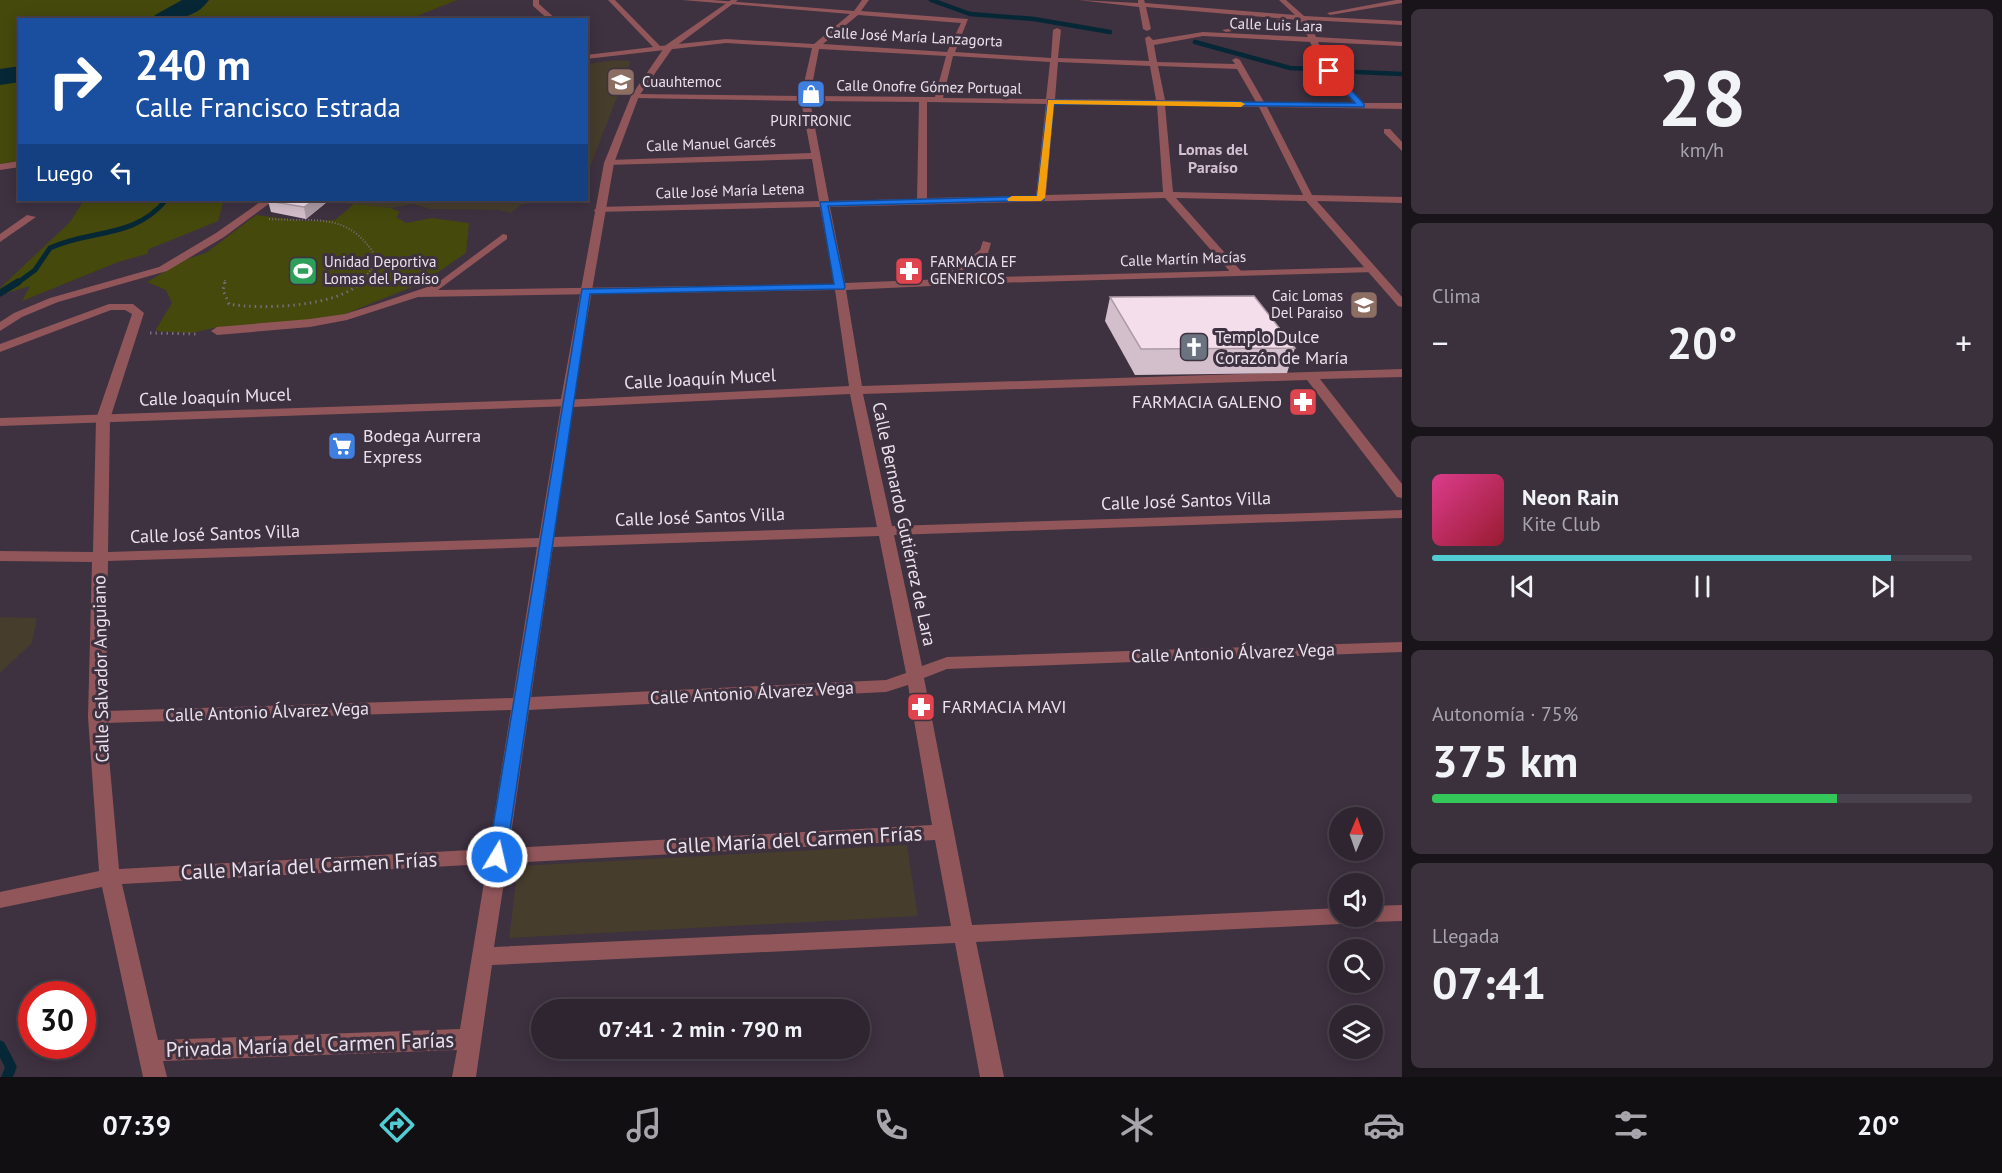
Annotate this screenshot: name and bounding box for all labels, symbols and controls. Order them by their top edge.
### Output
street label: Calle Luis Lara [1229,13,1323,36]
street label: Calle José María Lanzagorta [825,22,1003,51]
text: 240 m [135,37,251,92]
icon: right [36,42,114,120]
pin [1303,45,1354,96]
text: 28 [1658,47,1746,148]
icon: arrive [1312,54,1345,87]
school or university icon: Cuauhtemoc [605,66,637,98]
place label: Cuauhtemoc [642,72,722,91]
street label: Calle Onofre Gómez Portugal [836,75,1023,98]
shop icon: PURITRONIC [795,78,827,110]
text: Calle Francisco Estrada [135,90,401,124]
place label: PURITRONIC [770,111,852,130]
street label: Calle Manuel Garcés [646,132,776,155]
text: km/h [1680,137,1724,163]
district label: Lomas del Paraíso [1178,139,1248,177]
icon: left [105,156,138,189]
text: Luego [36,159,93,187]
street label: Calle José María Letena [655,178,805,203]
street label: Calle Martín Macías [1120,247,1246,270]
place label: Unidad Deportiva Lomas del Paraíso [324,252,439,288]
place label: FARMACIA EF GENERICOS [930,252,1017,288]
sports icon: Unidad Deportiva Lomas del Paraíso [287,255,319,287]
pharmacy icon: FARMACIA EF GENERICOS [893,255,925,287]
text: Clima [1432,283,1481,309]
place label: Caic Lomas Del Paraiso [1271,286,1343,322]
school or university icon: Caic Lomas Del Paraiso [1348,289,1380,321]
text: 20° [1667,313,1737,371]
text: − [1432,321,1449,364]
text: + [1955,321,1972,364]
place label: Templo Dulce Corazón de María [1215,325,1348,369]
church icon: Templo Dulce Corazón de María [1178,331,1210,363]
street label: Calle Joaquín Mucel [623,363,777,394]
street label: Calle Joaquín Mucel [139,382,292,411]
pharmacy icon: FARMACIA GALENO [1287,386,1319,418]
place label: FARMACIA GALENO [1132,390,1282,413]
street label: Calle Bernardo Gutiérrez de Lara [867,400,942,648]
place label: Bodega Aurrera Express [363,424,481,468]
supermarket icon: Bodega Aurrera Express [326,430,358,462]
text: Neon Rain [1522,483,1619,511]
street label: Calle José Santos Villa [1101,486,1271,515]
street label: Calle José Santos Villa [615,502,785,531]
text: Kite Club [1522,511,1600,537]
street label: Calle José Santos Villa [130,519,300,548]
icon: previous [1506,570,1539,603]
icon: pause [1686,570,1719,603]
icon: next [1866,570,1899,603]
street label: Calle Salvador Anguiano [87,575,114,763]
street label: Calle Antonio Álvarez Vega [1131,637,1335,668]
street label: Calle Antonio Álvarez Vega [649,676,855,709]
pharmacy icon: FARMACIA MAVI [905,691,937,723]
place label: FARMACIA MAVI [942,695,1066,718]
street label: Calle Antonio Álvarez Vega [165,696,369,727]
text: Autonomía · 75% [1432,701,1578,727]
text: 375 km [1432,731,1578,789]
north arrow [1329,807,1383,861]
map controls [1329,807,1383,1059]
street label: Calle María del Carmen Frías [665,819,923,860]
position arrow [465,825,529,889]
street label: Calle María del Carmen Frías [180,845,438,886]
button: sound [1329,873,1383,927]
text: Llegada [1432,923,1499,949]
button: search [1329,939,1383,993]
text: 07:41 [1432,953,1546,1011]
speed limit sign: 30 [18,981,96,1059]
button: layers [1329,1005,1383,1059]
text: 07:41 · 2 min · 790 m [599,1015,802,1043]
street label: Privada María del Carmen Farías [165,1026,455,1063]
icon: directions [376,1104,418,1146]
icon: music [623,1104,665,1146]
icon: phone [870,1104,912,1146]
icon: climate [1116,1104,1158,1146]
icon: car [1363,1104,1405,1146]
icon: filters [1610,1104,1652,1146]
text: 07:39 [102,1108,171,1142]
text: 20° [1857,1108,1899,1142]

